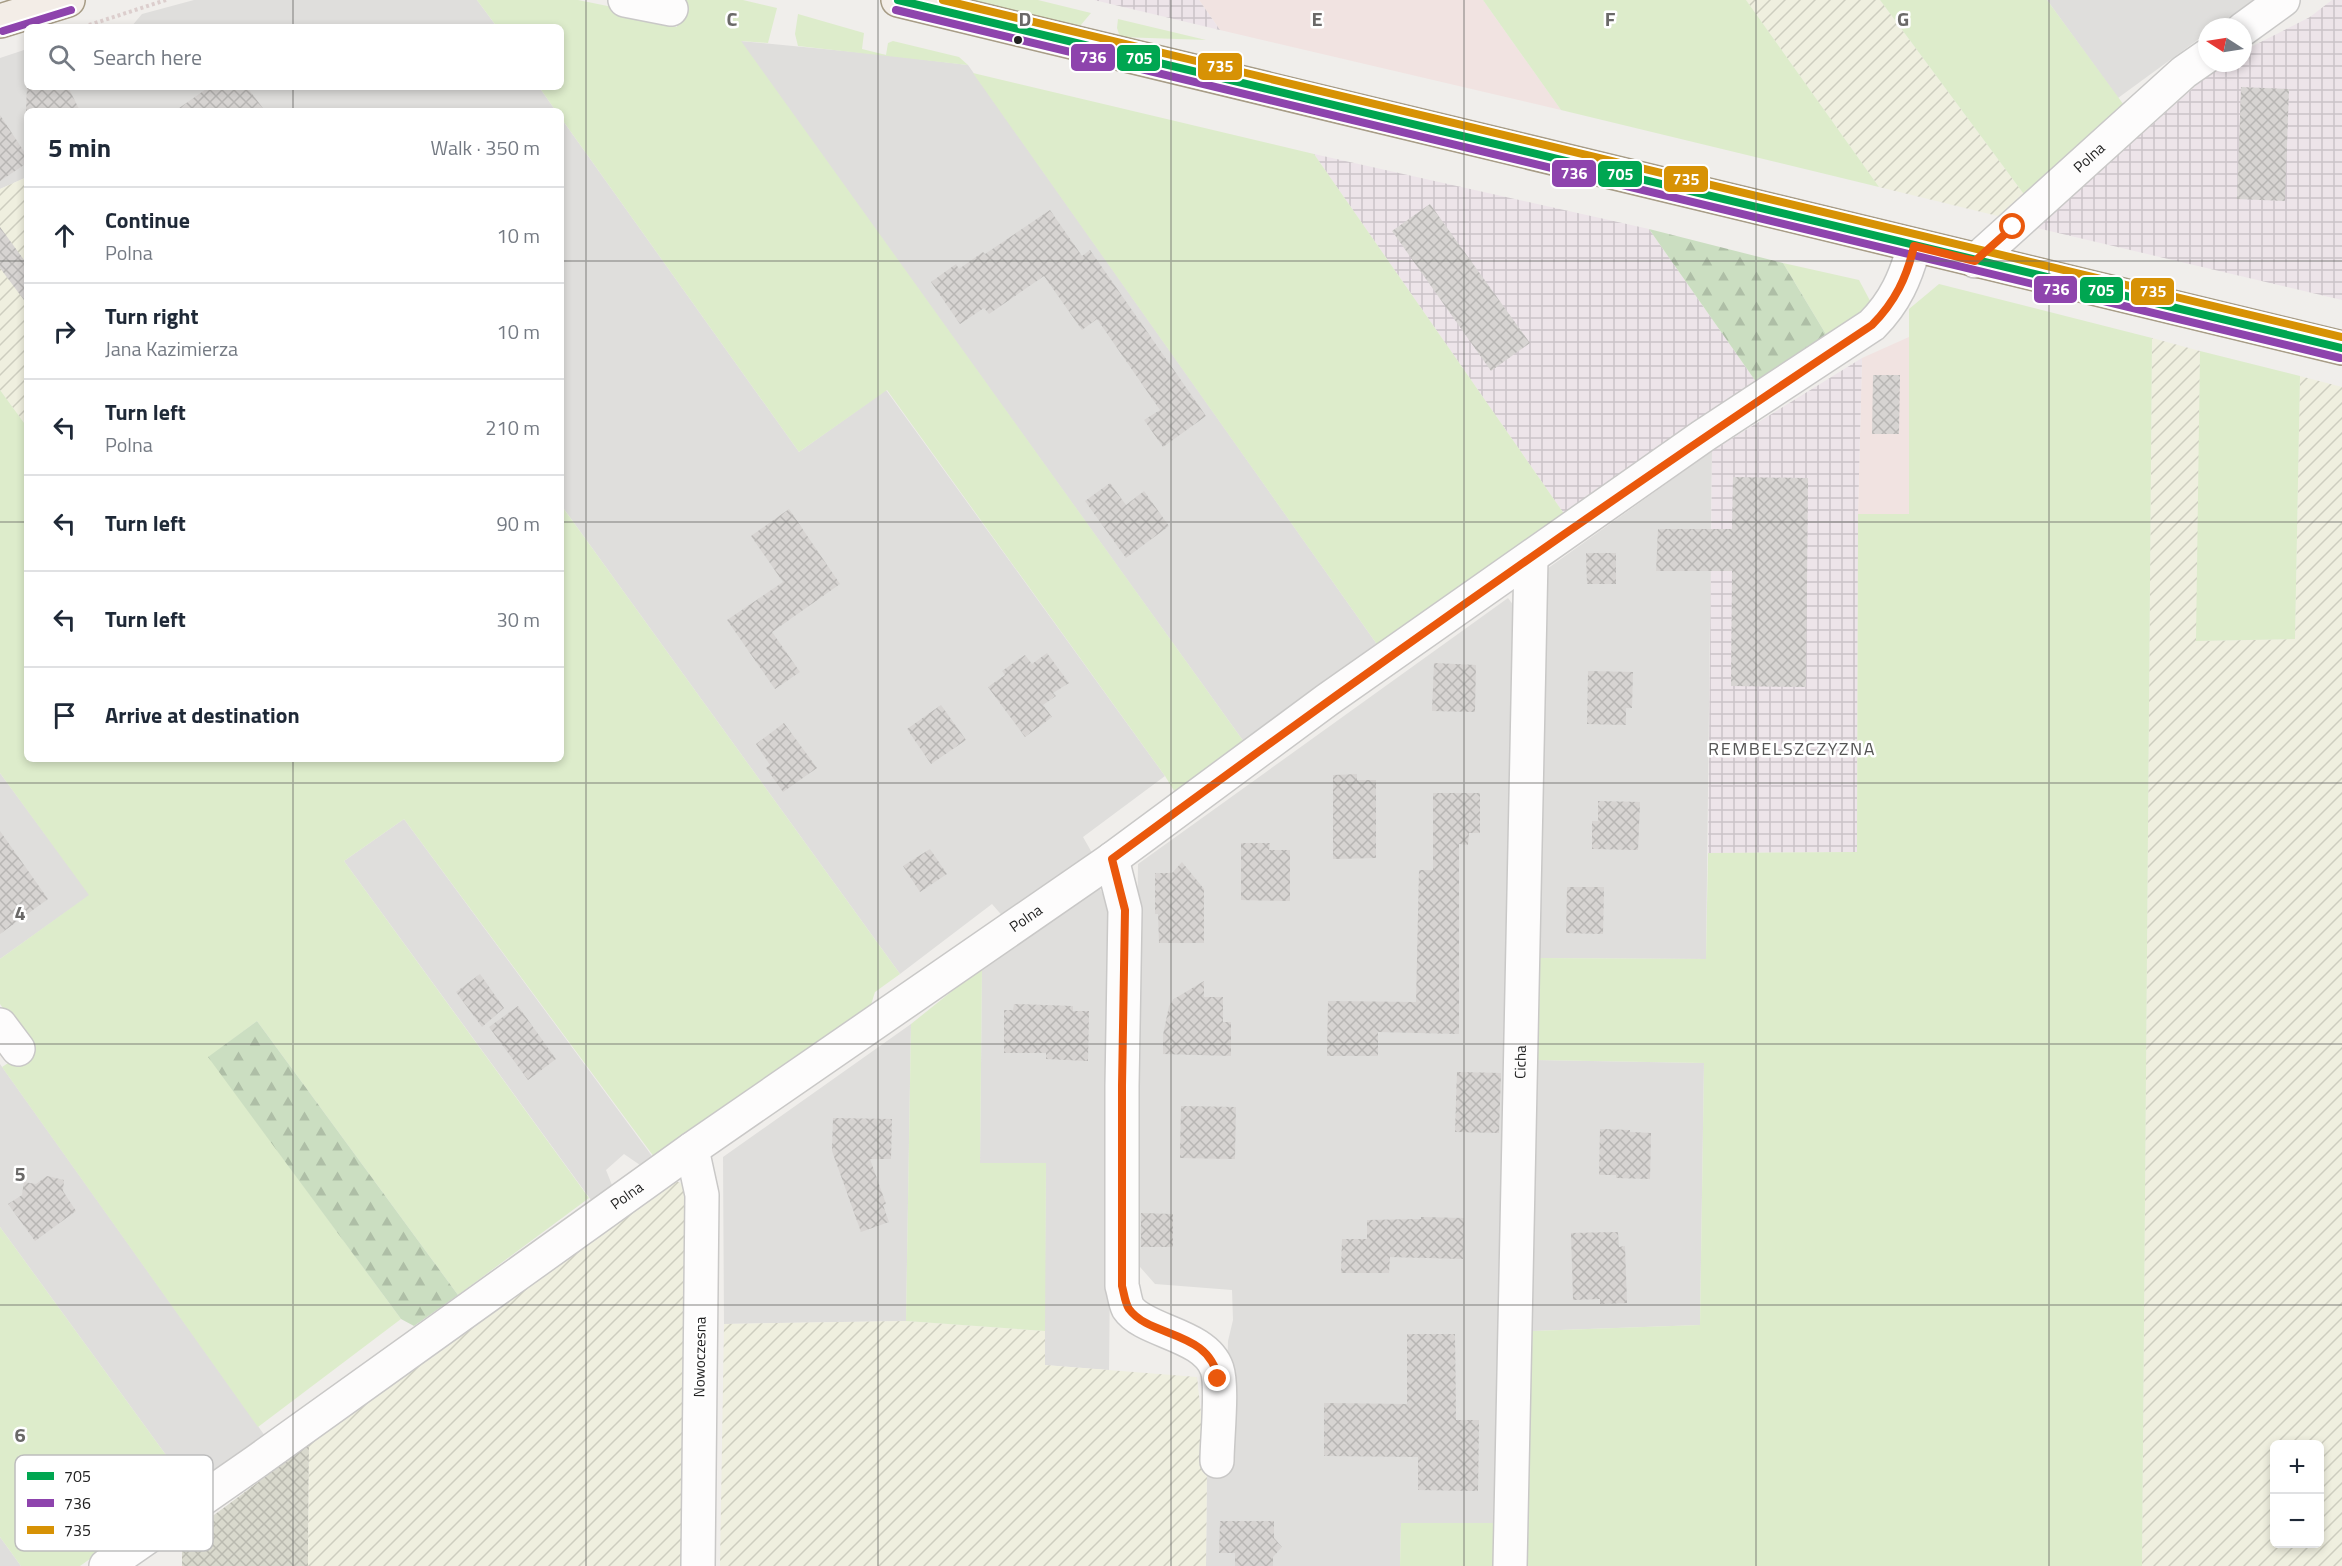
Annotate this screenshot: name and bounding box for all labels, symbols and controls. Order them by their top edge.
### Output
text: C [727,3,738,34]
text: D [1019,3,1031,34]
text: E [1311,3,1323,34]
text: F [1605,3,1616,34]
text: G [1897,3,1909,34]
north arrow [2198,18,2252,72]
search box [24,24,564,90]
unlabelled marker [1012,34,1024,46]
text: Search here [93,40,202,74]
icon: search [45,41,78,74]
line badge: 736 [1070,43,1116,72]
line badge: 705 [1116,44,1161,72]
text: 736 [1080,45,1106,69]
text: 705 [1126,46,1152,70]
line badge: 735 [1197,52,1243,81]
text: 735 [1207,54,1233,78]
text: 5 min [48,128,111,167]
text: Walk · 350 m [431,132,540,163]
street label: Polna [2068,136,2110,178]
line badge: 736 [1551,159,1597,188]
line badge: 705 [1597,160,1643,188]
text: 736 [1561,161,1587,185]
text: 705 [1607,162,1633,186]
line badge: 735 [1663,165,1709,193]
text: 735 [1673,167,1699,191]
text: Continue [105,203,190,237]
route start [1999,213,2025,239]
icon: ahead [48,219,81,252]
text: 10 m [496,220,540,251]
text: Polna [105,237,153,268]
line badge: 736 [2033,275,2078,304]
line badge: 705 [2079,276,2124,304]
text: 736 [2043,277,2069,301]
line badge: 735 [2130,277,2175,306]
text: 705 [2088,278,2114,302]
text: 735 [2140,279,2166,303]
text: Turn right [105,299,199,333]
icon: right [48,315,81,348]
text: 10 m [496,316,540,347]
text: Jana Kazimierza [105,333,238,364]
text: Turn left [105,395,186,429]
icon: left [48,411,81,444]
text: 210 m [485,412,540,443]
text: Polna [105,429,153,460]
text: Turn left [105,506,186,540]
icon: left [48,507,81,540]
text: 90 m [496,508,540,539]
text: Turn left [105,602,186,636]
icon: left [48,603,81,636]
text: 30 m [496,604,540,635]
text: Arrive at destination [105,698,300,732]
icon: arrive [48,699,81,732]
district label: REMBELSZCZYZNA [1708,735,1876,762]
text: 4 [14,897,26,928]
street label: Polna [1004,898,1047,938]
street label: Cicha [1508,1045,1532,1079]
text: 5 [14,1158,26,1189]
street label: Polna [605,1175,648,1215]
street label: Nowoczesna [687,1316,712,1398]
route end [1204,1365,1230,1391]
text: 6 [14,1419,26,1450]
map controls [2270,1440,2324,1548]
button: + [2270,1440,2324,1494]
legend [15,1455,213,1551]
text: 705 [64,1464,91,1488]
text: 736 [64,1491,91,1515]
button: − [2270,1494,2324,1548]
text: 735 [64,1518,91,1542]

